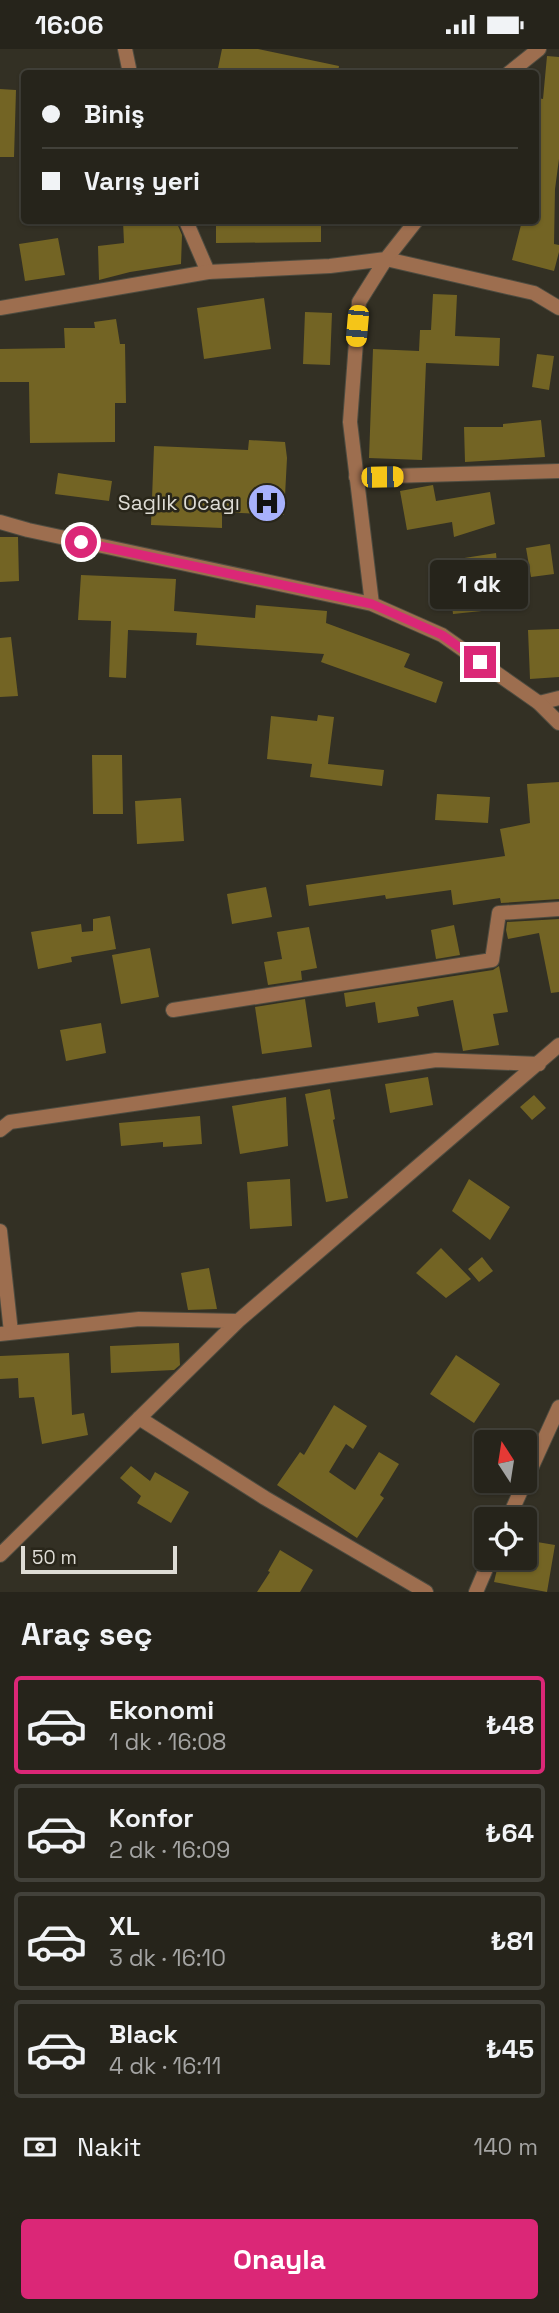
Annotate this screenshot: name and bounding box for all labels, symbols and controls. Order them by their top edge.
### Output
text: 16:06 [35,8,103,42]
text: Biniş [84,97,145,131]
text: Varış yeri [84,164,200,198]
car [345,304,370,348]
car [361,466,404,488]
hospital icon: Saglık Ocagı [246,482,288,524]
place label: Saglık Ocagı [118,489,240,516]
route start [65,526,97,558]
callout: 1 dk [431,561,529,609]
text: 1 dk [457,569,501,599]
route end [464,646,496,678]
north arrow [474,1430,537,1493]
map controls [474,1430,537,1570]
button: locate [474,1507,537,1570]
scale bar [21,1543,177,1575]
text: 50 m [32,1545,77,1570]
text: Araç seç [21,1614,153,1654]
text: Ekonomi [109,1693,214,1727]
icon: car [25,1694,88,1757]
text: ₺48 [486,1708,534,1742]
text: 1 dk · 16:08 [109,1727,226,1757]
text: Konfor [109,1801,194,1835]
icon: car [25,1802,88,1865]
text: ₺64 [485,1816,534,1850]
text: 2 dk · 16:09 [109,1835,230,1865]
text: XL [109,1909,140,1943]
icon: car [25,1910,88,1973]
text: ₺81 [491,1924,534,1958]
text: 3 dk · 16:10 [109,1943,226,1973]
text: Black [109,2017,178,2051]
icon: car [25,2018,88,2081]
text: ₺45 [486,2032,534,2066]
text: 4 dk · 16:11 [109,2051,221,2081]
icon: cash [21,2128,59,2166]
text: Nakit [77,2130,142,2164]
text: 140 m [474,2132,538,2162]
button: Onayla [21,2219,538,2299]

